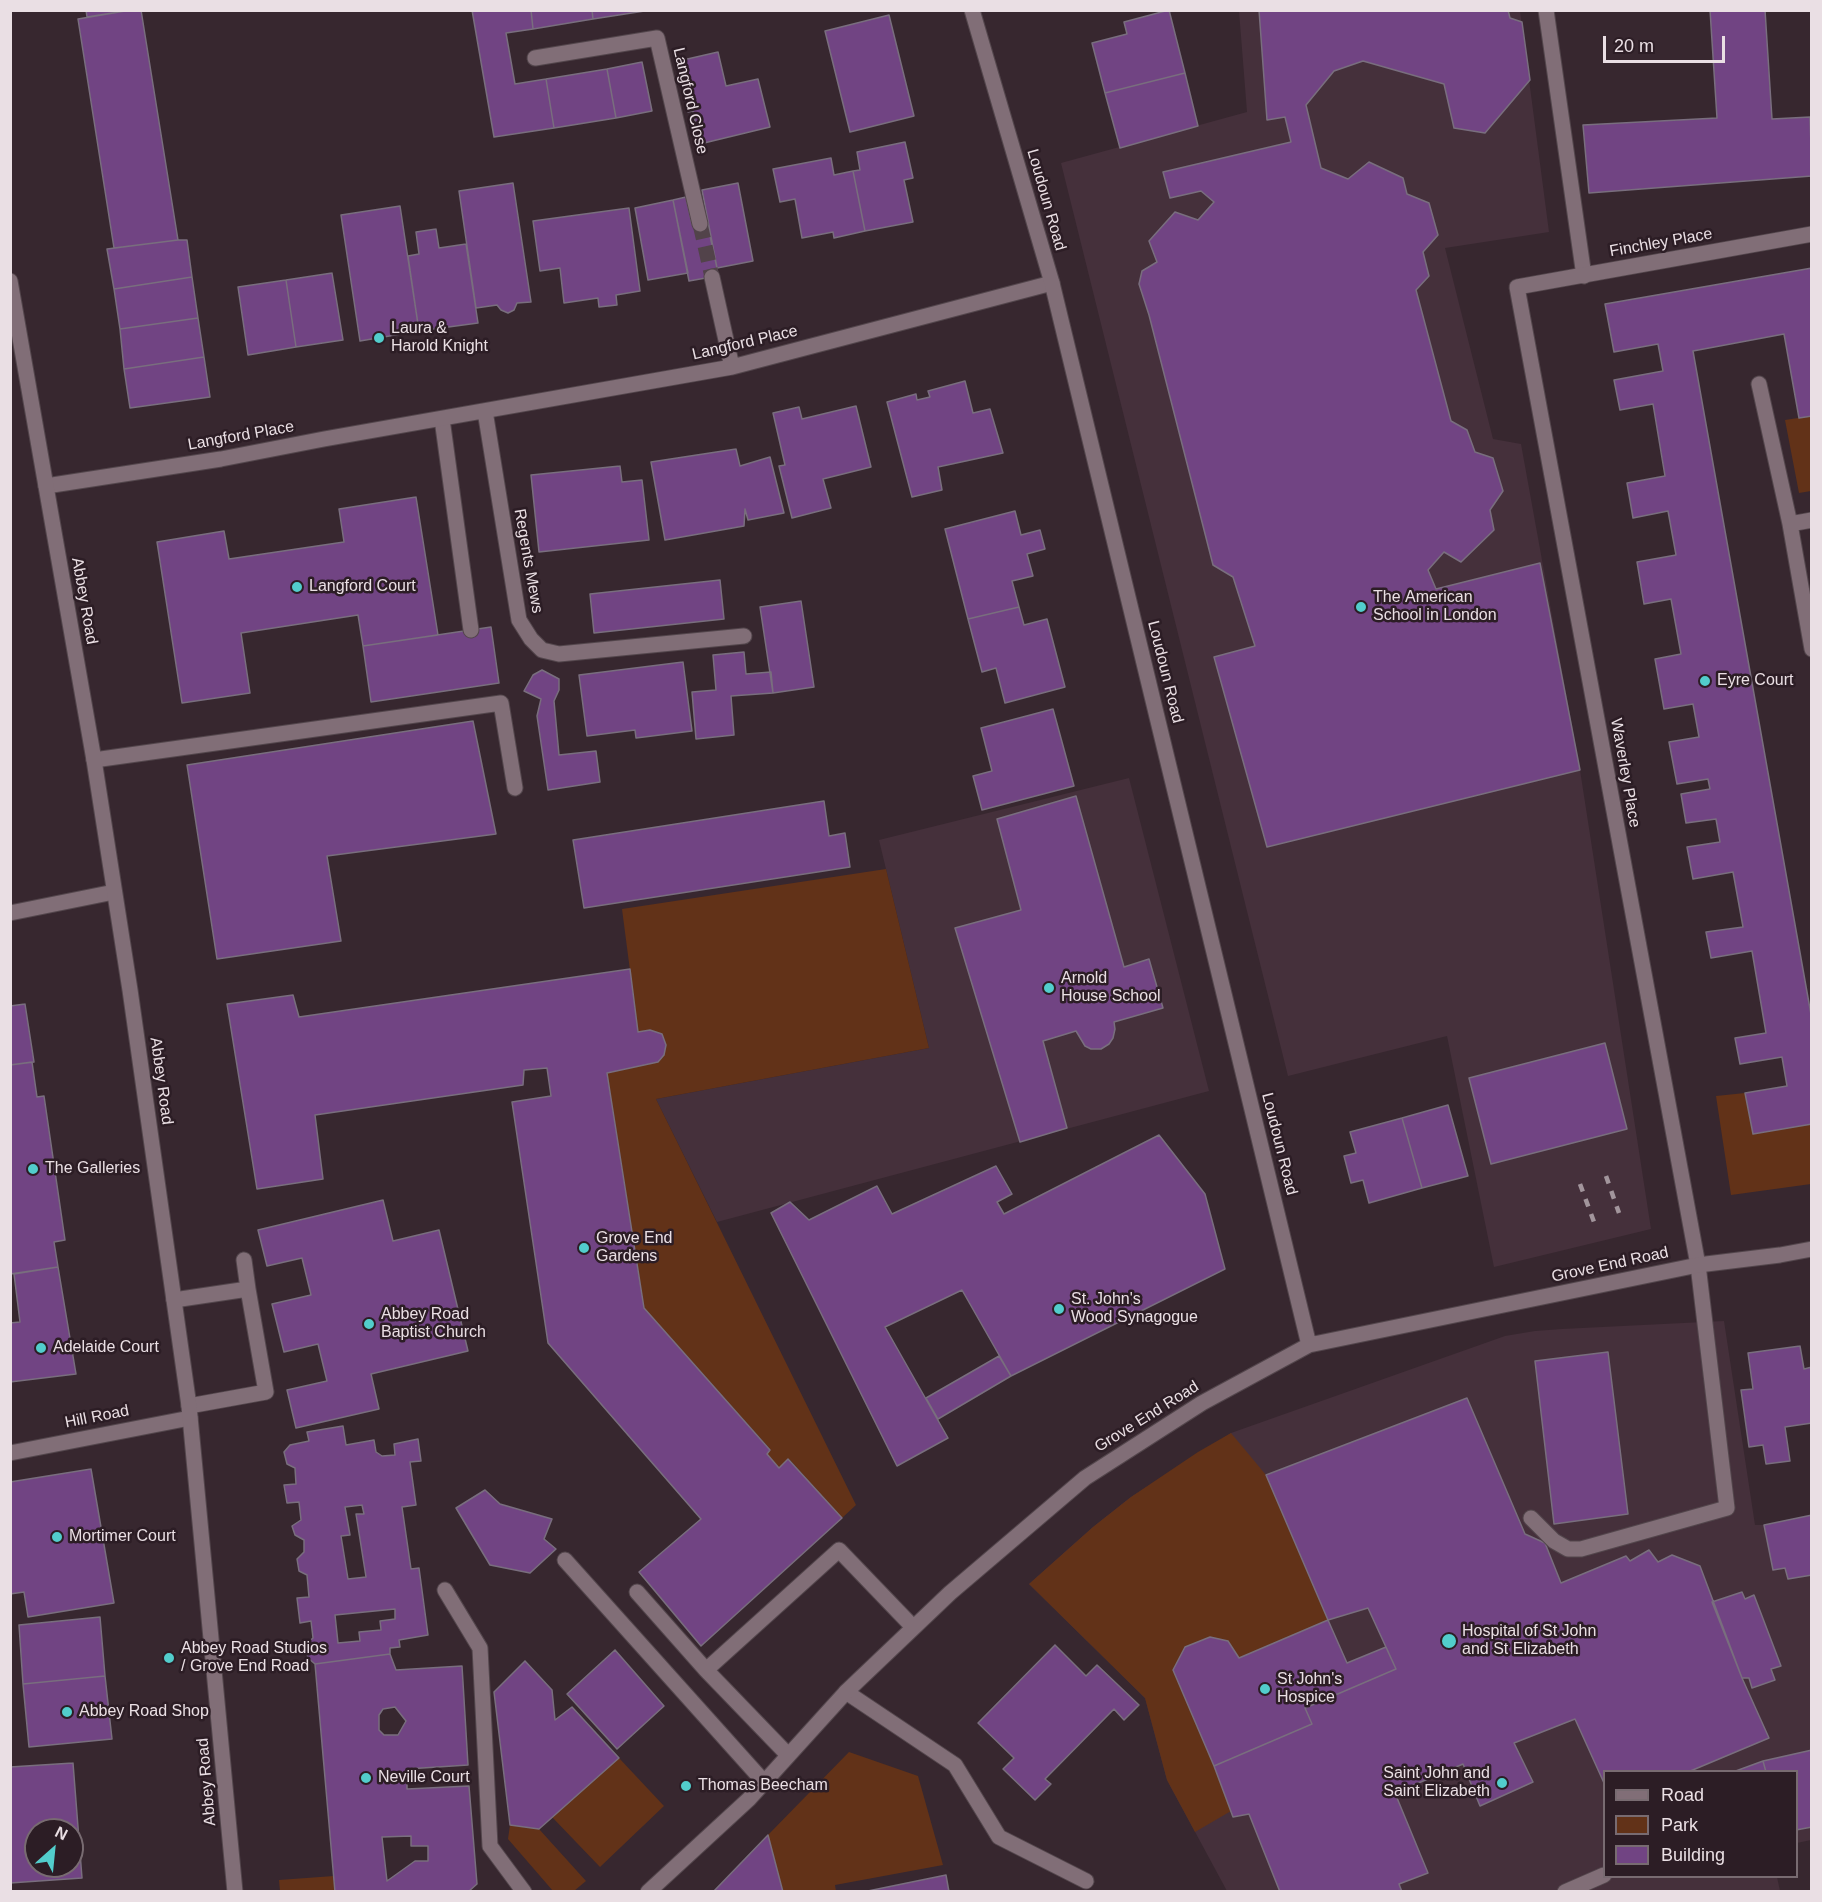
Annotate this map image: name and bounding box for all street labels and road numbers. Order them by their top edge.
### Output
street label: Langford Close [668,46,712,156]
street label: Loudoun Road [1022,147,1070,253]
street label: Finchley Place [1608,225,1714,261]
street label: Langford Place [690,322,800,364]
street label: Langford Place [186,417,296,455]
street label: Regents Mews [509,507,547,615]
street label: Abbey Road [67,556,101,646]
street label: Loudoun Road [1143,619,1187,725]
street label: Waverley Place [1606,717,1644,829]
street label: Abbey Road [145,1036,177,1126]
street label: Loudoun Road [1257,1091,1301,1197]
street label: Grove End Road [1550,1243,1670,1287]
street label: Grove End Road [1091,1377,1203,1457]
street label: Hill Road [63,1401,131,1433]
street label: Abbey Road [194,1737,220,1827]

